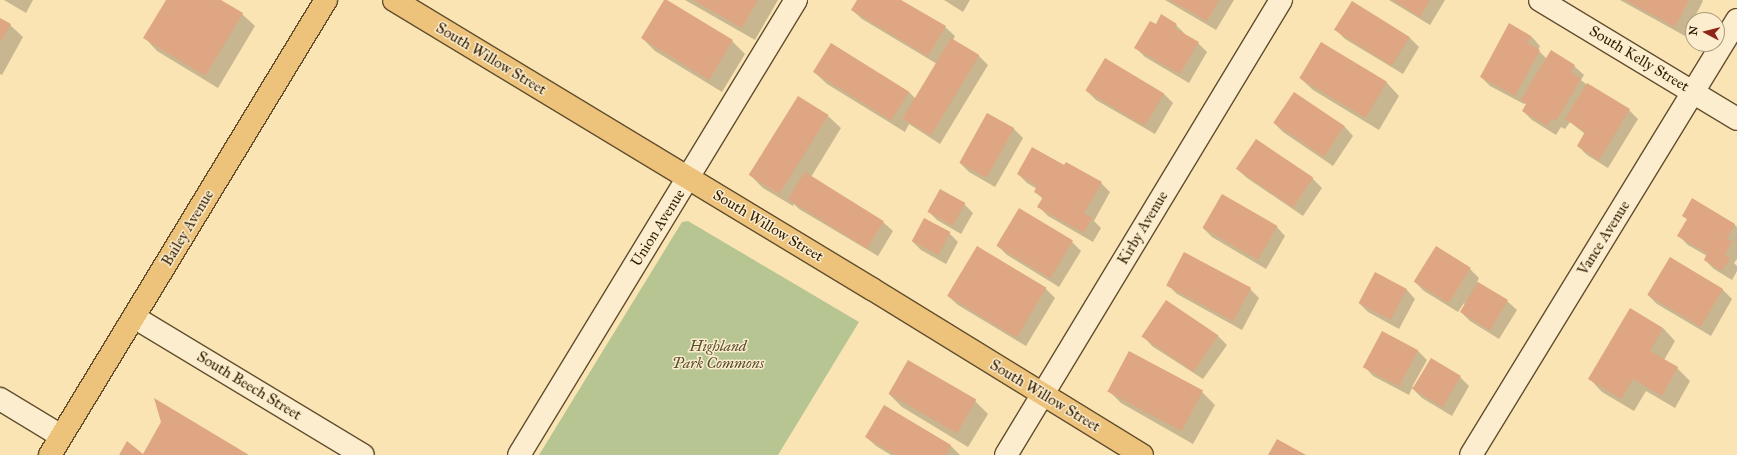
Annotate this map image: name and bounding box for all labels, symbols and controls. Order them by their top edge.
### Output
north arrow [1685,12,1725,52]
street label: South Willow Street [433,19,549,99]
street label: South Kelly Street [1586,22,1692,96]
text: N [1687,25,1701,36]
street label: Union Avenue [627,186,689,270]
street label: South Willow Street [710,186,826,266]
street label: Bailey Avenue [158,187,218,269]
street label: Kirby Avenue [1114,188,1172,268]
street label: Vance Avenue [1574,197,1634,279]
park label: Highland Park Commons [672,337,764,372]
street label: South Beech Street [193,348,305,424]
street label: South Willow Street [987,356,1103,436]

